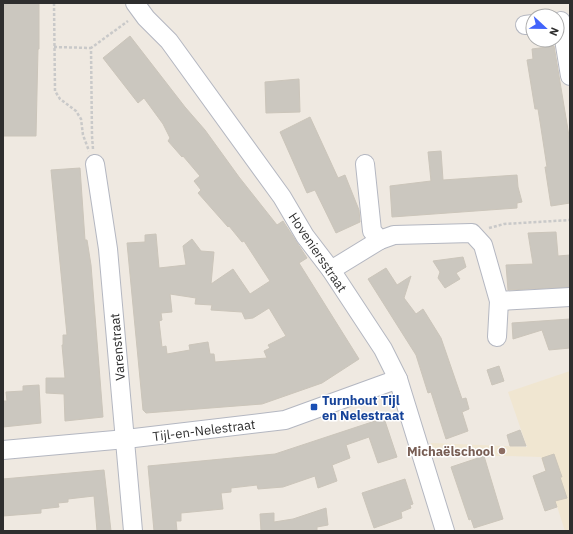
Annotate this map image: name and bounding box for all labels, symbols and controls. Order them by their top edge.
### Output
north arrow [525,8,565,48]
text: N [546,25,562,38]
street label: Hoveniersstraat [285,209,351,295]
street label: Varenstraat [106,313,129,381]
place label: Turnhout Tijl en Nelestraat [322,392,404,424]
marker: Turnhout Tijl en Nelestraat [309,402,319,412]
street label: Tijl-en-Nelestraat [152,416,256,445]
place label: Michaëlschool [407,443,494,460]
marker: Michaëlschool [497,446,507,456]

